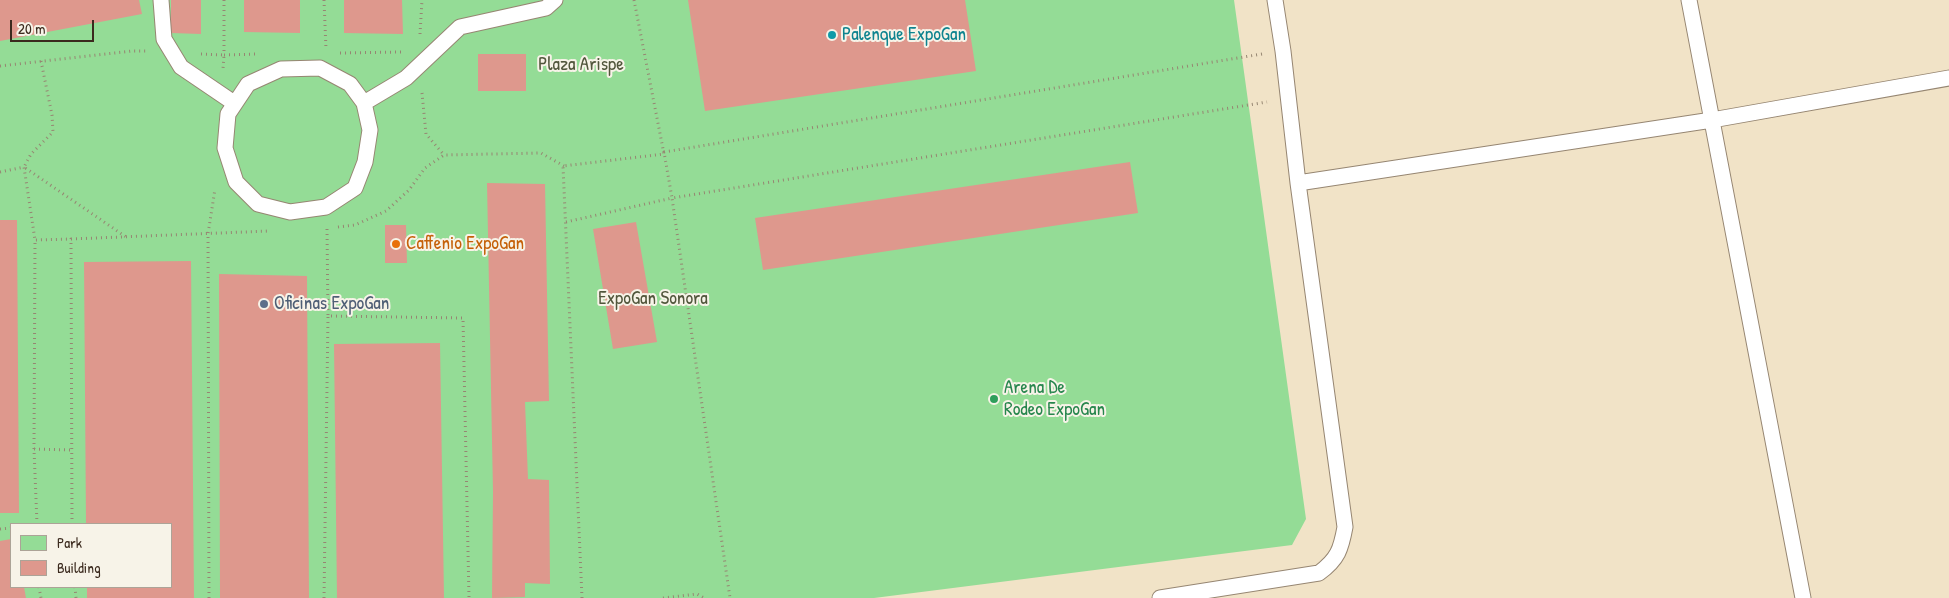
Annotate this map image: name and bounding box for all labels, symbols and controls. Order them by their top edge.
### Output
scale bar [12,10,96,42]
text: 20 m [18,18,45,39]
place label: Palenque ExpoGan [842,24,966,46]
marker: Palenque ExpoGan [826,29,838,41]
park label: Plaza Arispe [538,54,624,76]
place label: Caffenio ExpoGan [406,233,524,255]
marker: Caffenio ExpoGan [390,238,402,250]
park label: ExpoGan Sonora [598,288,708,310]
place label: Oficinas ExpoGan [274,293,389,315]
marker: Oficinas ExpoGan [258,298,270,310]
place label: Arena De Rodeo ExpoGan [1004,377,1105,421]
marker: Arena De Rodeo ExpoGan [988,393,1000,405]
legend [10,523,172,588]
text: Park [57,532,82,553]
text: Building [57,557,101,578]

